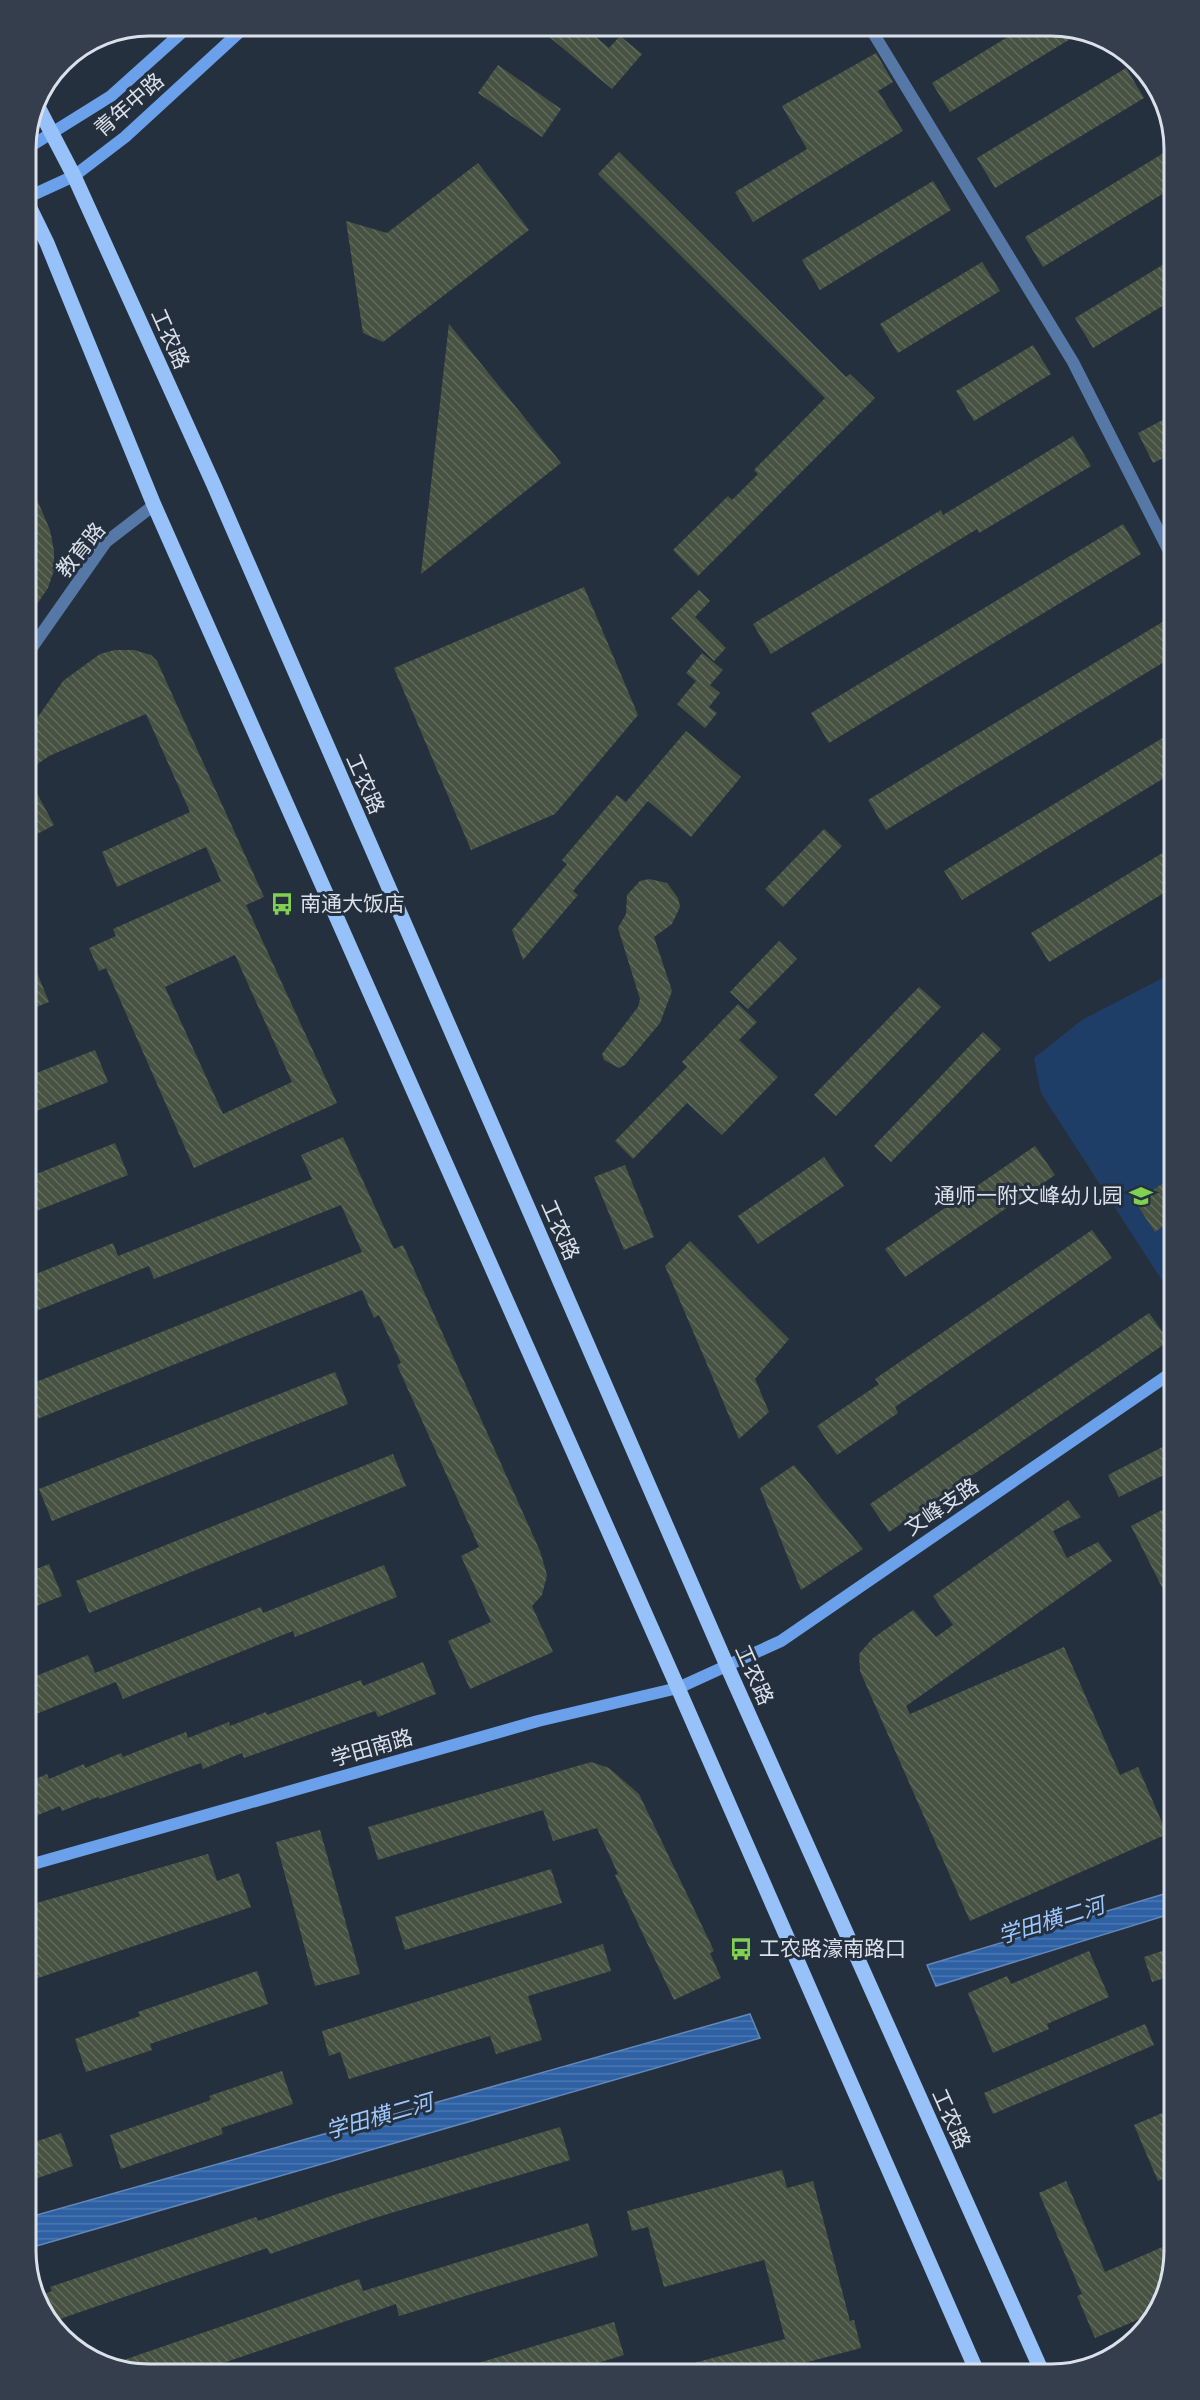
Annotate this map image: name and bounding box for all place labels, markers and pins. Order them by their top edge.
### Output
bus stop icon: 南通大饭店 [269,891,295,917]
place label: 南通大饭店 [300,892,405,916]
school or university icon: 通师一附文峰幼儿园 [1128,1183,1154,1209]
place label: 通师一附文峰幼儿园 [934,1184,1123,1208]
bus stop icon: 工农路濠南路口 [728,1936,754,1962]
place label: 工农路濠南路口 [759,1937,906,1961]

